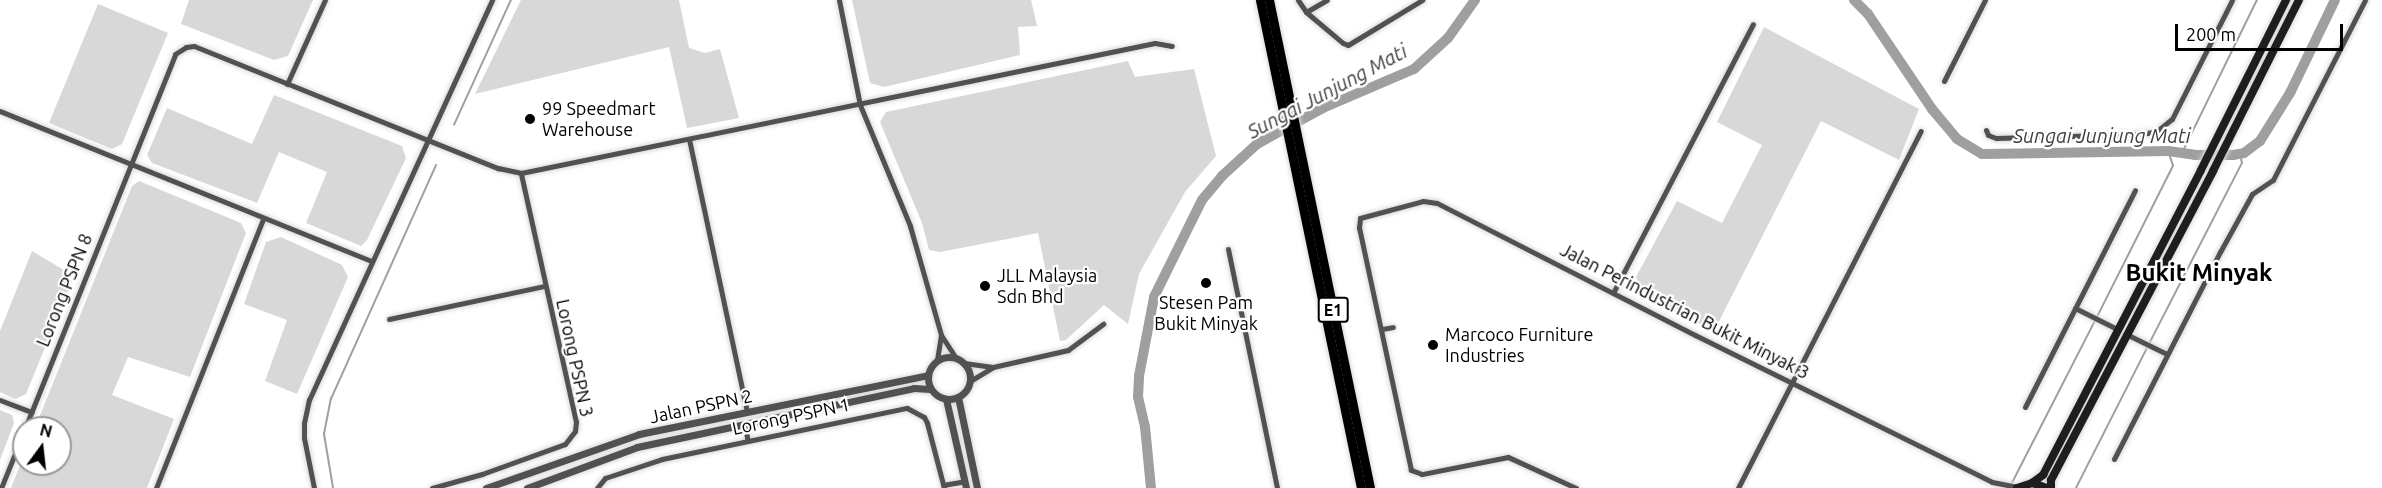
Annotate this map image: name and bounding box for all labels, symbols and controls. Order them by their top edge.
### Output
scale bar [2178,12,2346,50]
text: 200 m [2186,24,2236,44]
water label: Sungai Junjung Mati [1243,39,1411,143]
place label: 99 Speedmart Warehouse [542,98,655,140]
marker: 99 Speedmart Warehouse [523,112,537,126]
water label: Sungai Junjung Mati [2013,123,2191,147]
street label: Lorong PSPN 8 [32,230,96,350]
street label: Jalan Perindustrian Bukit Minyak 3 [1557,239,1813,383]
district label: Bukit Minyak [2126,259,2272,287]
place label: JLL Malaysia Sdn Bhd [997,265,1097,308]
marker: Stesen Pam Bukit Minyak [1199,276,1213,290]
marker: JLL Malaysia Sdn Bhd [978,279,992,293]
place label: Stesen Pam Bukit Minyak [1154,292,1258,334]
street label: Lorong PSPN 3 [552,297,598,419]
road number: E1 [1316,297,1350,323]
place label: Marcoco Furniture Industries [1445,324,1594,366]
marker: Marcoco Furniture Industries [1426,338,1440,352]
street label: Jalan PSPN 2 [648,385,754,427]
street label: Lorong PSPN 1 [730,393,852,439]
north arrow [12,416,72,476]
text: N [38,420,54,441]

